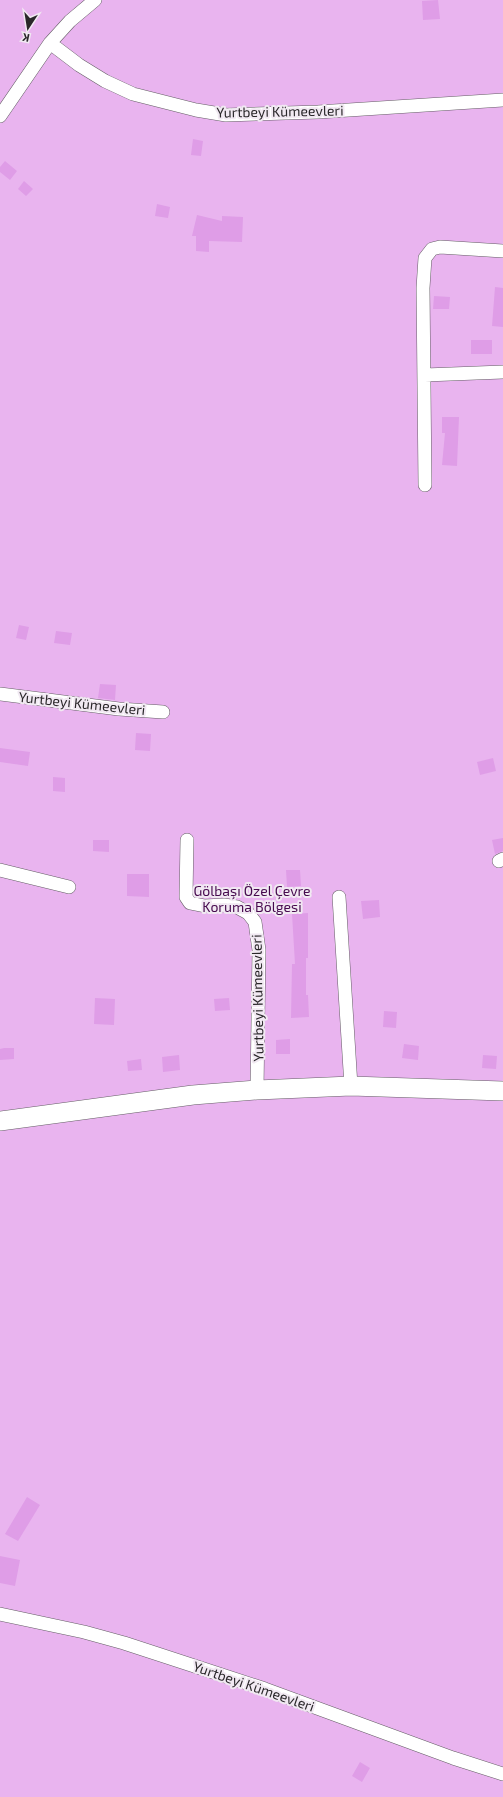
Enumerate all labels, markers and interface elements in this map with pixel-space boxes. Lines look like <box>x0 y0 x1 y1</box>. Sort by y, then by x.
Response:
north arrow <box>8 8 48 48</box>
text: K <box>21 31 31 45</box>
street label: Yurtbeyi Kümeevleri <box>216 101 344 121</box>
street label: Yurtbeyi Kümeevleri <box>18 688 146 718</box>
park label: Gölbaşı Özel Çevre Koruma Bölgesi <box>193 882 311 915</box>
street label: Yurtbeyi Kümeevleri <box>247 934 267 1062</box>
street label: Yurtbeyi Kümeevleri <box>191 1657 317 1715</box>

